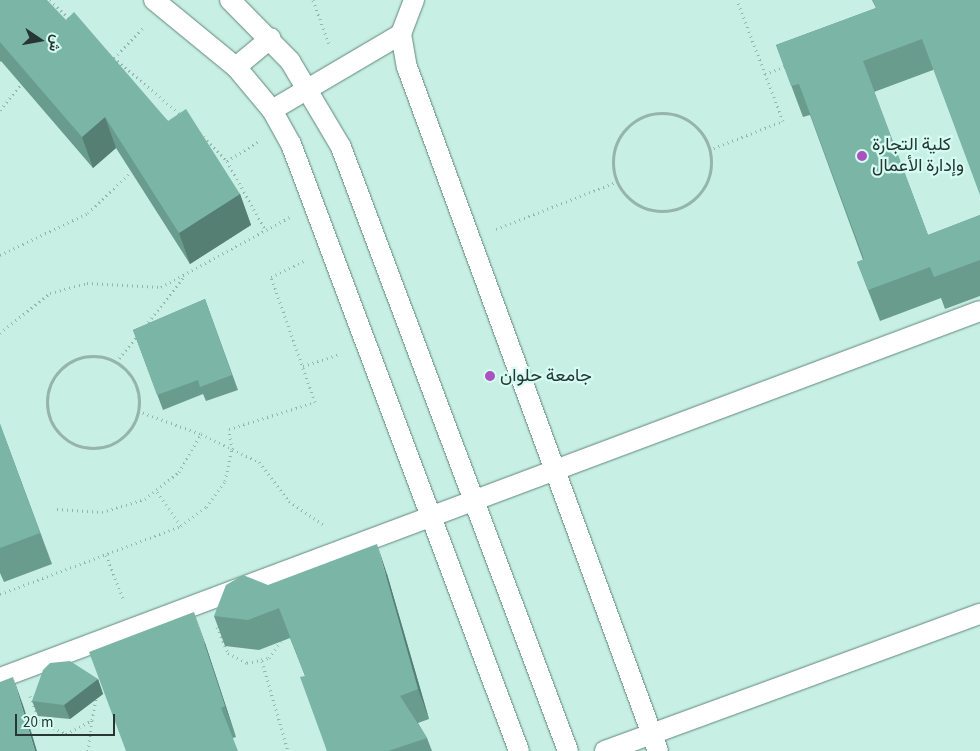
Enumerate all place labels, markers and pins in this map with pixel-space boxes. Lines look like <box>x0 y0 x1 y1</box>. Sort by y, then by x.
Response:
place label: كلية التجارة وإدارة الأعمال <box>872 135 964 178</box>
marker: كلية التجارة وإدارة الأعمال <box>856 150 868 162</box>
place label: جامعة حلوان <box>500 365 592 387</box>
marker: جامعة حلوان <box>484 370 496 382</box>

